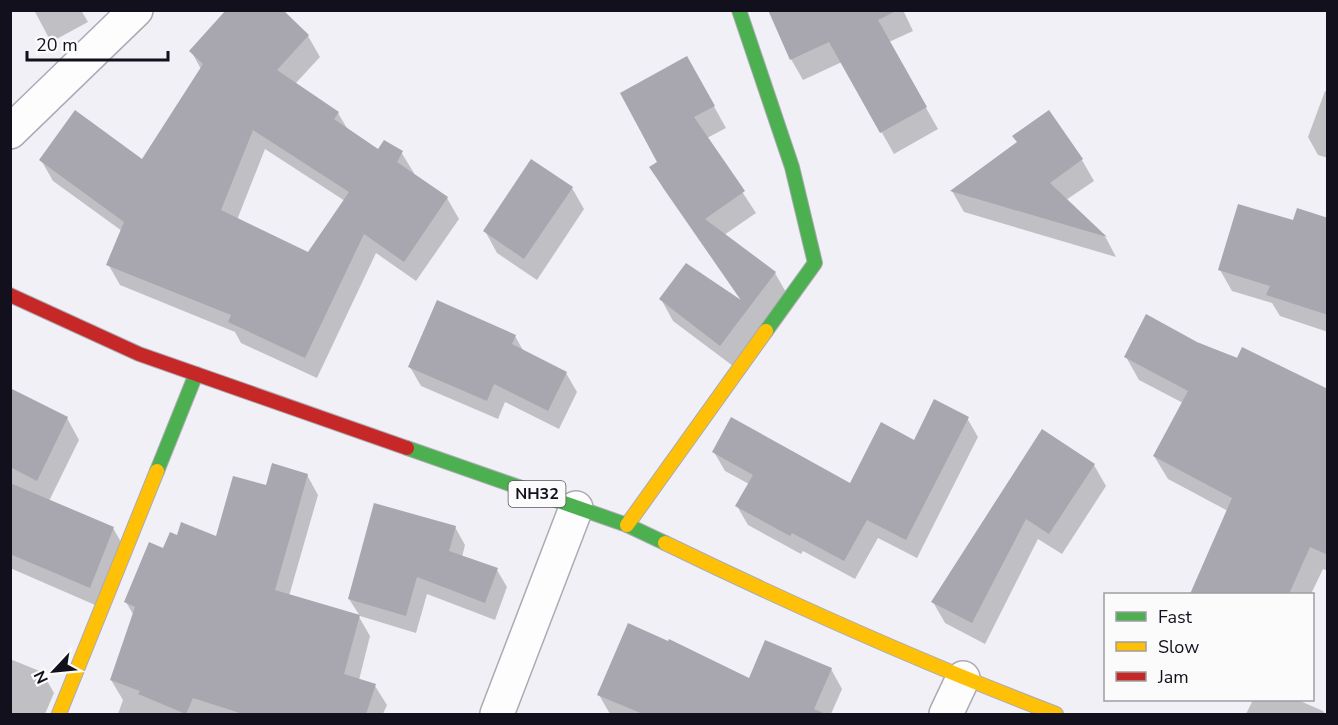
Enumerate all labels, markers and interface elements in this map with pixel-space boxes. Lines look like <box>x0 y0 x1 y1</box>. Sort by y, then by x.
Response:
scale bar <box>27 24 168 62</box>
text: 20 m <box>36 33 78 57</box>
road number: NH32 <box>508 481 566 507</box>
legend <box>1104 593 1314 701</box>
text: Fast <box>1158 605 1193 629</box>
text: Slow <box>1158 635 1199 659</box>
north arrow <box>24 641 84 701</box>
text: Jam <box>1157 665 1189 689</box>
text: N <box>29 667 54 687</box>

